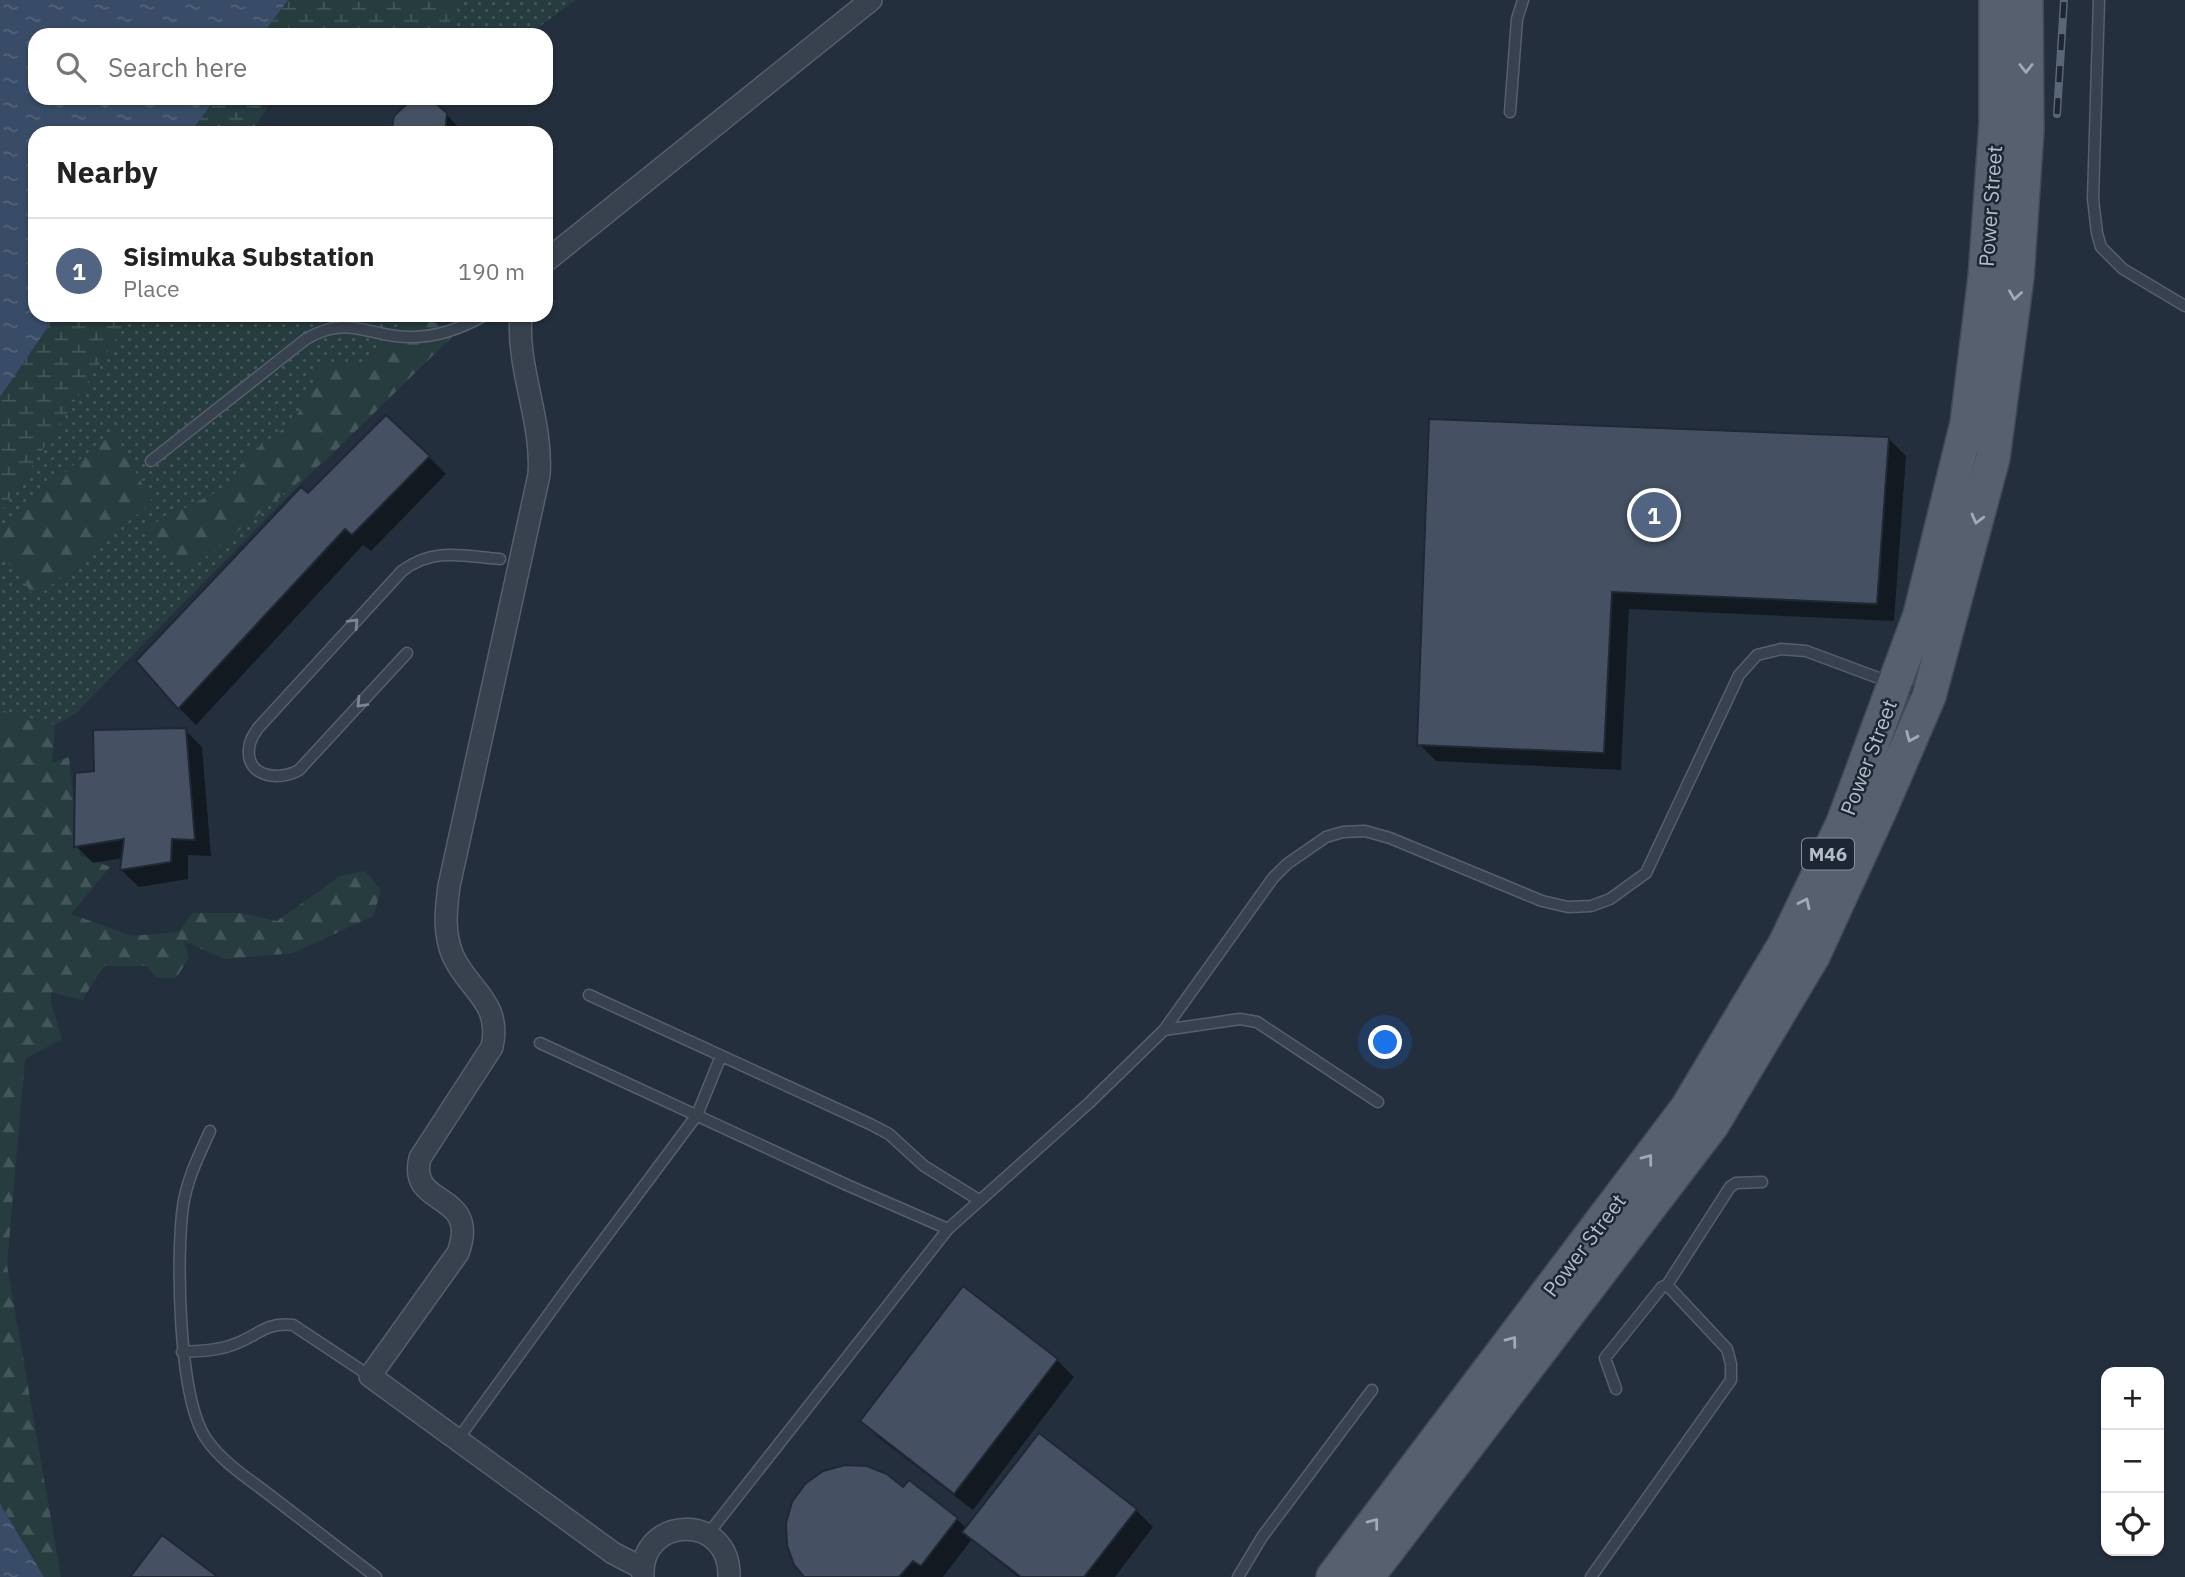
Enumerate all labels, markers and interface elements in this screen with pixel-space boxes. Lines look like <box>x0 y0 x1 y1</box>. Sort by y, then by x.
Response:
search box <box>28 28 553 105</box>
icon: search <box>52 48 90 86</box>
text: Search here <box>108 50 247 84</box>
one-way arrow <box>2019 63 2034 74</box>
street label: Power Street <box>1972 144 2008 268</box>
text: Nearby <box>56 152 158 191</box>
text: Sisimuka Substation <box>123 239 374 273</box>
text: 1 <box>72 256 86 286</box>
text: 190 m <box>458 256 525 286</box>
text: Place <box>123 273 180 303</box>
one-way arrow <box>2008 289 2023 301</box>
pin: 1 <box>1631 489 1677 541</box>
one-way arrow <box>1971 513 1985 525</box>
one-way arrow <box>345 618 358 631</box>
one-way arrow <box>357 694 369 707</box>
street label: Power Street <box>1833 695 1903 819</box>
one-way arrow <box>1906 730 1920 742</box>
road number: M46 <box>1802 838 1854 870</box>
one-way arrow <box>1796 898 1810 910</box>
your location <box>1368 1025 1402 1059</box>
one-way arrow <box>1640 1155 1653 1167</box>
street label: Power Street <box>1536 1188 1632 1302</box>
one-way arrow <box>1503 1336 1516 1349</box>
map controls <box>2101 1367 2164 1556</box>
button: + <box>2101 1367 2164 1430</box>
button: − <box>2101 1430 2164 1493</box>
button: locate <box>2101 1493 2164 1556</box>
one-way arrow <box>1366 1518 1379 1530</box>

